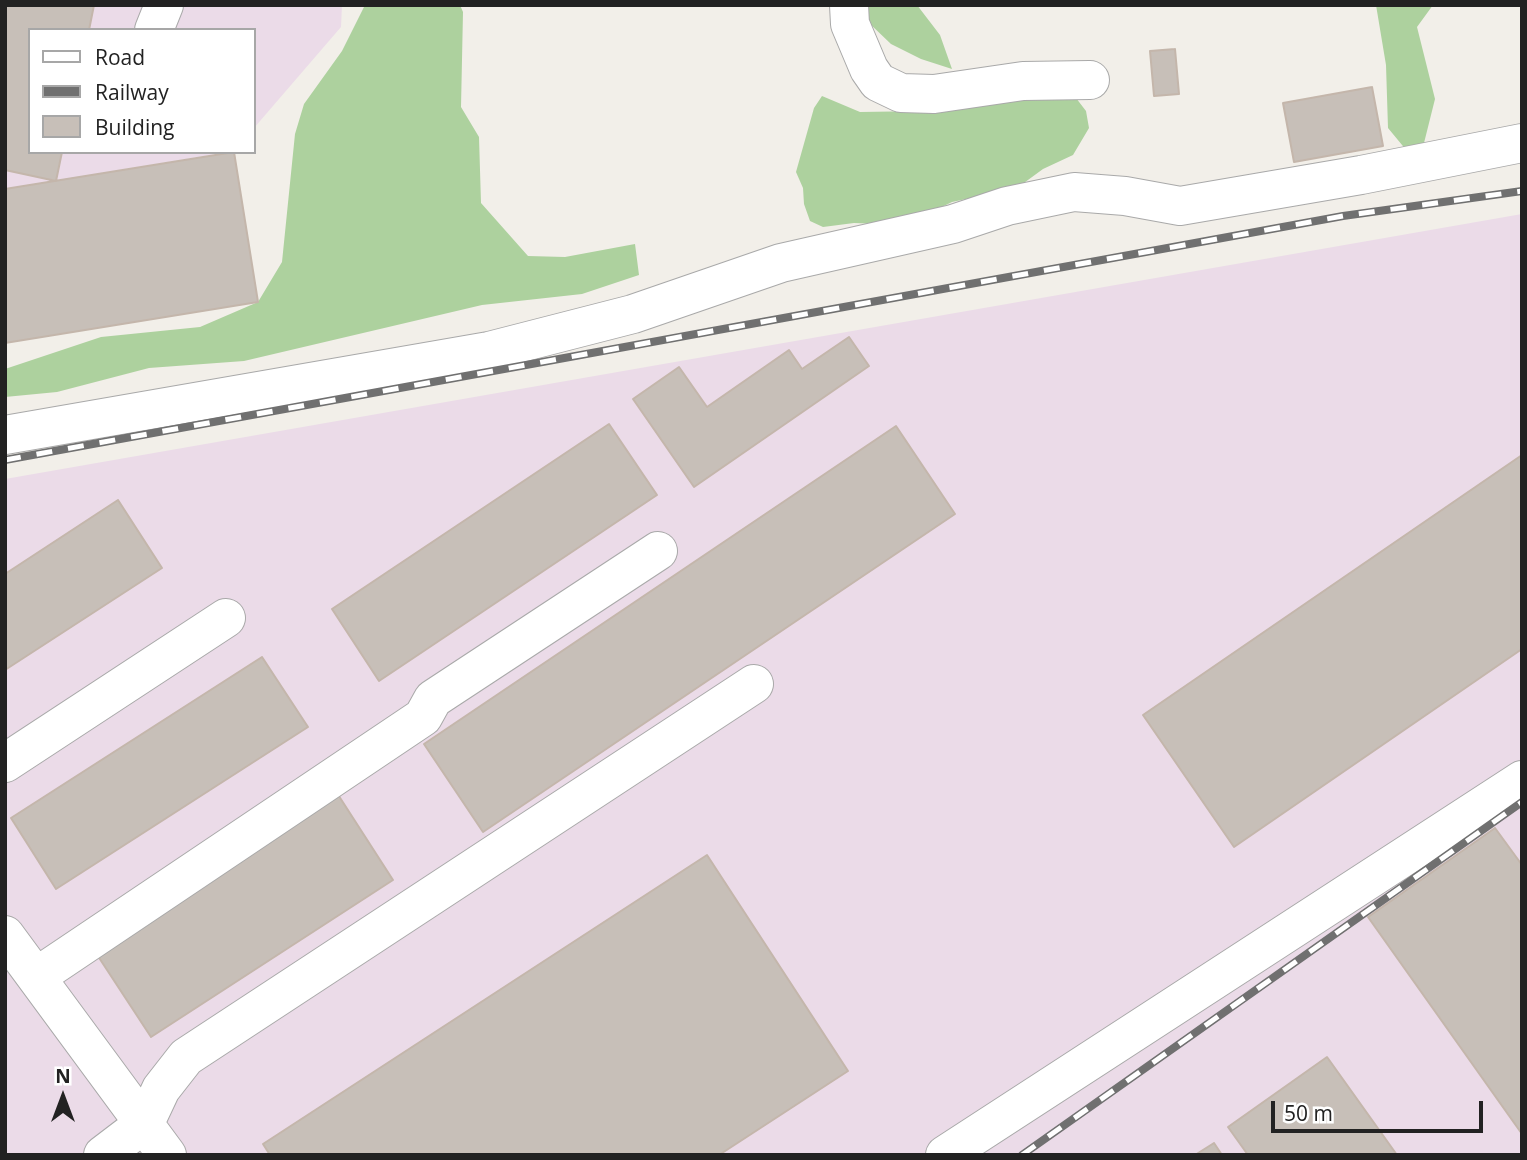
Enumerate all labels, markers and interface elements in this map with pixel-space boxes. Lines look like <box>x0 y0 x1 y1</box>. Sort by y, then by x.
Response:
legend <box>28 28 256 154</box>
text: Road <box>95 43 145 71</box>
text: Railway <box>95 78 169 106</box>
text: Building <box>95 113 174 141</box>
north arrow <box>28 1062 98 1132</box>
text: N <box>55 1063 71 1089</box>
scale bar <box>1275 1086 1487 1130</box>
text: 50 m <box>1284 1099 1333 1127</box>

